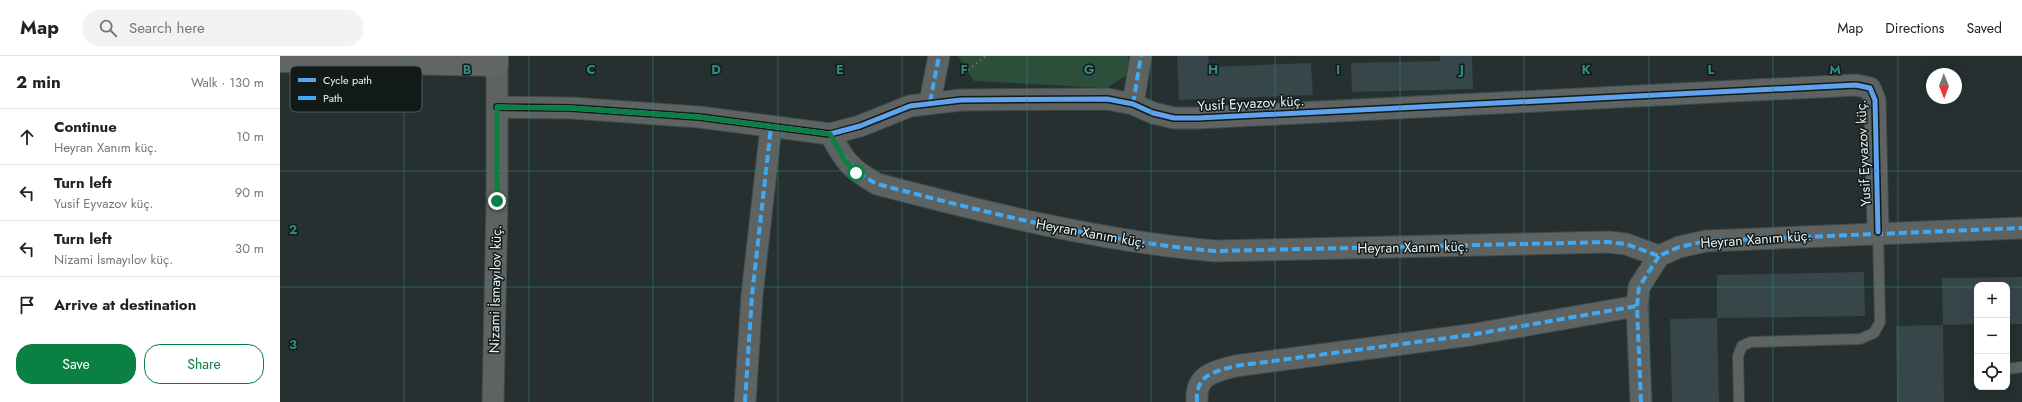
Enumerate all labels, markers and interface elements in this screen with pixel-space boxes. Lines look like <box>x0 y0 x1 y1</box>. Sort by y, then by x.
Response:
search box <box>83 10 363 46</box>
text: Map <box>20 14 59 41</box>
icon: search <box>97 17 119 39</box>
text: Search here <box>129 17 205 39</box>
text: Map <box>1837 18 1863 38</box>
text: Directions <box>1885 18 1945 38</box>
text: Saved <box>1967 18 2002 38</box>
text: B <box>463 60 472 79</box>
text: C <box>586 60 596 79</box>
text: D <box>711 60 721 79</box>
text: E <box>836 60 844 79</box>
text: F <box>960 60 968 79</box>
text: G <box>1084 60 1095 79</box>
text: H <box>1208 60 1218 79</box>
text: I <box>1336 60 1340 79</box>
text: J <box>1457 60 1464 79</box>
text: K <box>1581 60 1591 79</box>
text: L <box>1708 60 1715 79</box>
text: M <box>1829 60 1841 79</box>
legend <box>290 66 422 112</box>
north arrow <box>1926 68 1962 104</box>
text: 2 min <box>16 70 61 94</box>
text: Cycle path <box>323 72 372 88</box>
text: Walk · 130 m <box>191 73 264 92</box>
text: Path <box>323 90 342 106</box>
street label: Yusif Eyvazov küç. <box>1197 90 1305 116</box>
street label: Yusif Eyvazov küç. <box>1850 99 1876 207</box>
text: Continue <box>54 116 117 138</box>
icon: ahead <box>16 126 38 148</box>
text: 10 m <box>236 127 264 146</box>
text: Heyran Xanım küç. <box>54 138 157 157</box>
route start <box>847 164 865 182</box>
text: Turn left <box>54 172 112 194</box>
icon: left <box>16 182 38 204</box>
text: 90 m <box>235 183 264 202</box>
route end <box>488 192 506 210</box>
text: Yusif Eyvazov küç. <box>54 194 154 213</box>
street label: Heyran Xanım küç. <box>1034 213 1148 253</box>
text: 2 <box>289 220 297 239</box>
street label: Nizami İsmayılov küç. <box>484 225 506 353</box>
street label: Heyran Xanım küç. <box>1700 225 1812 253</box>
text: Turn left <box>54 228 112 250</box>
street label: Heyran Xanım küç. <box>1357 236 1469 258</box>
icon: left <box>16 238 38 260</box>
text: 30 m <box>235 239 264 258</box>
text: Nizami İsmayılov küç. <box>54 250 173 269</box>
map controls <box>1974 282 2010 390</box>
button: + <box>1974 282 2010 318</box>
icon: arrive <box>16 294 38 316</box>
text: Arrive at destination <box>54 294 196 316</box>
button: − <box>1974 318 2010 354</box>
text: 3 <box>289 335 297 354</box>
button: Save <box>16 344 136 384</box>
button: Share <box>144 344 264 384</box>
button: locate <box>1974 354 2010 390</box>

